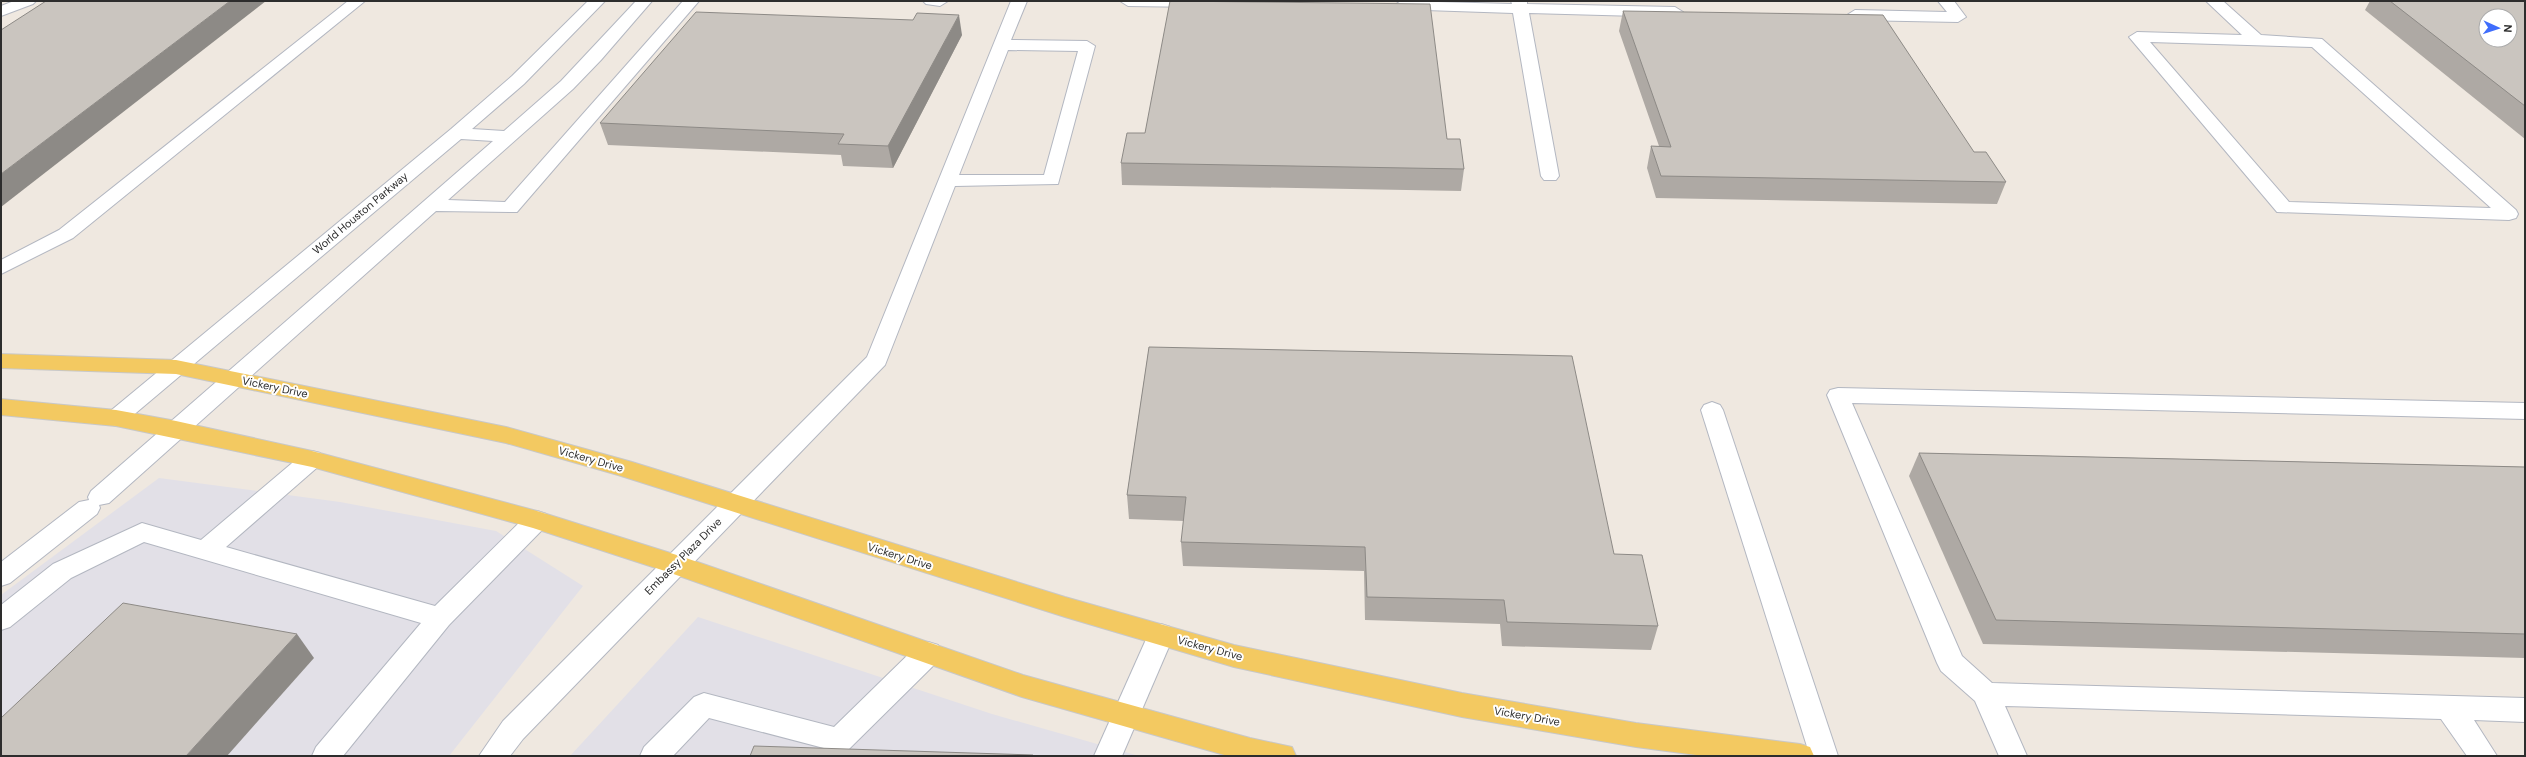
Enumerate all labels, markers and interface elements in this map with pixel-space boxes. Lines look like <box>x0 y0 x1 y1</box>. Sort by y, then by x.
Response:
north arrow <box>2478 8 2518 48</box>
text: N <box>2501 24 2515 33</box>
street label: World Houston Parkway <box>309 169 411 257</box>
street label: Vickery Drive <box>241 373 309 401</box>
street label: Vickery Drive <box>557 443 625 475</box>
street label: Embassy Plaza Drive <box>641 514 725 598</box>
street label: Vickery Drive <box>866 540 934 572</box>
street label: Vickery Drive <box>1176 633 1244 663</box>
street label: Vickery Drive <box>1493 703 1561 729</box>

